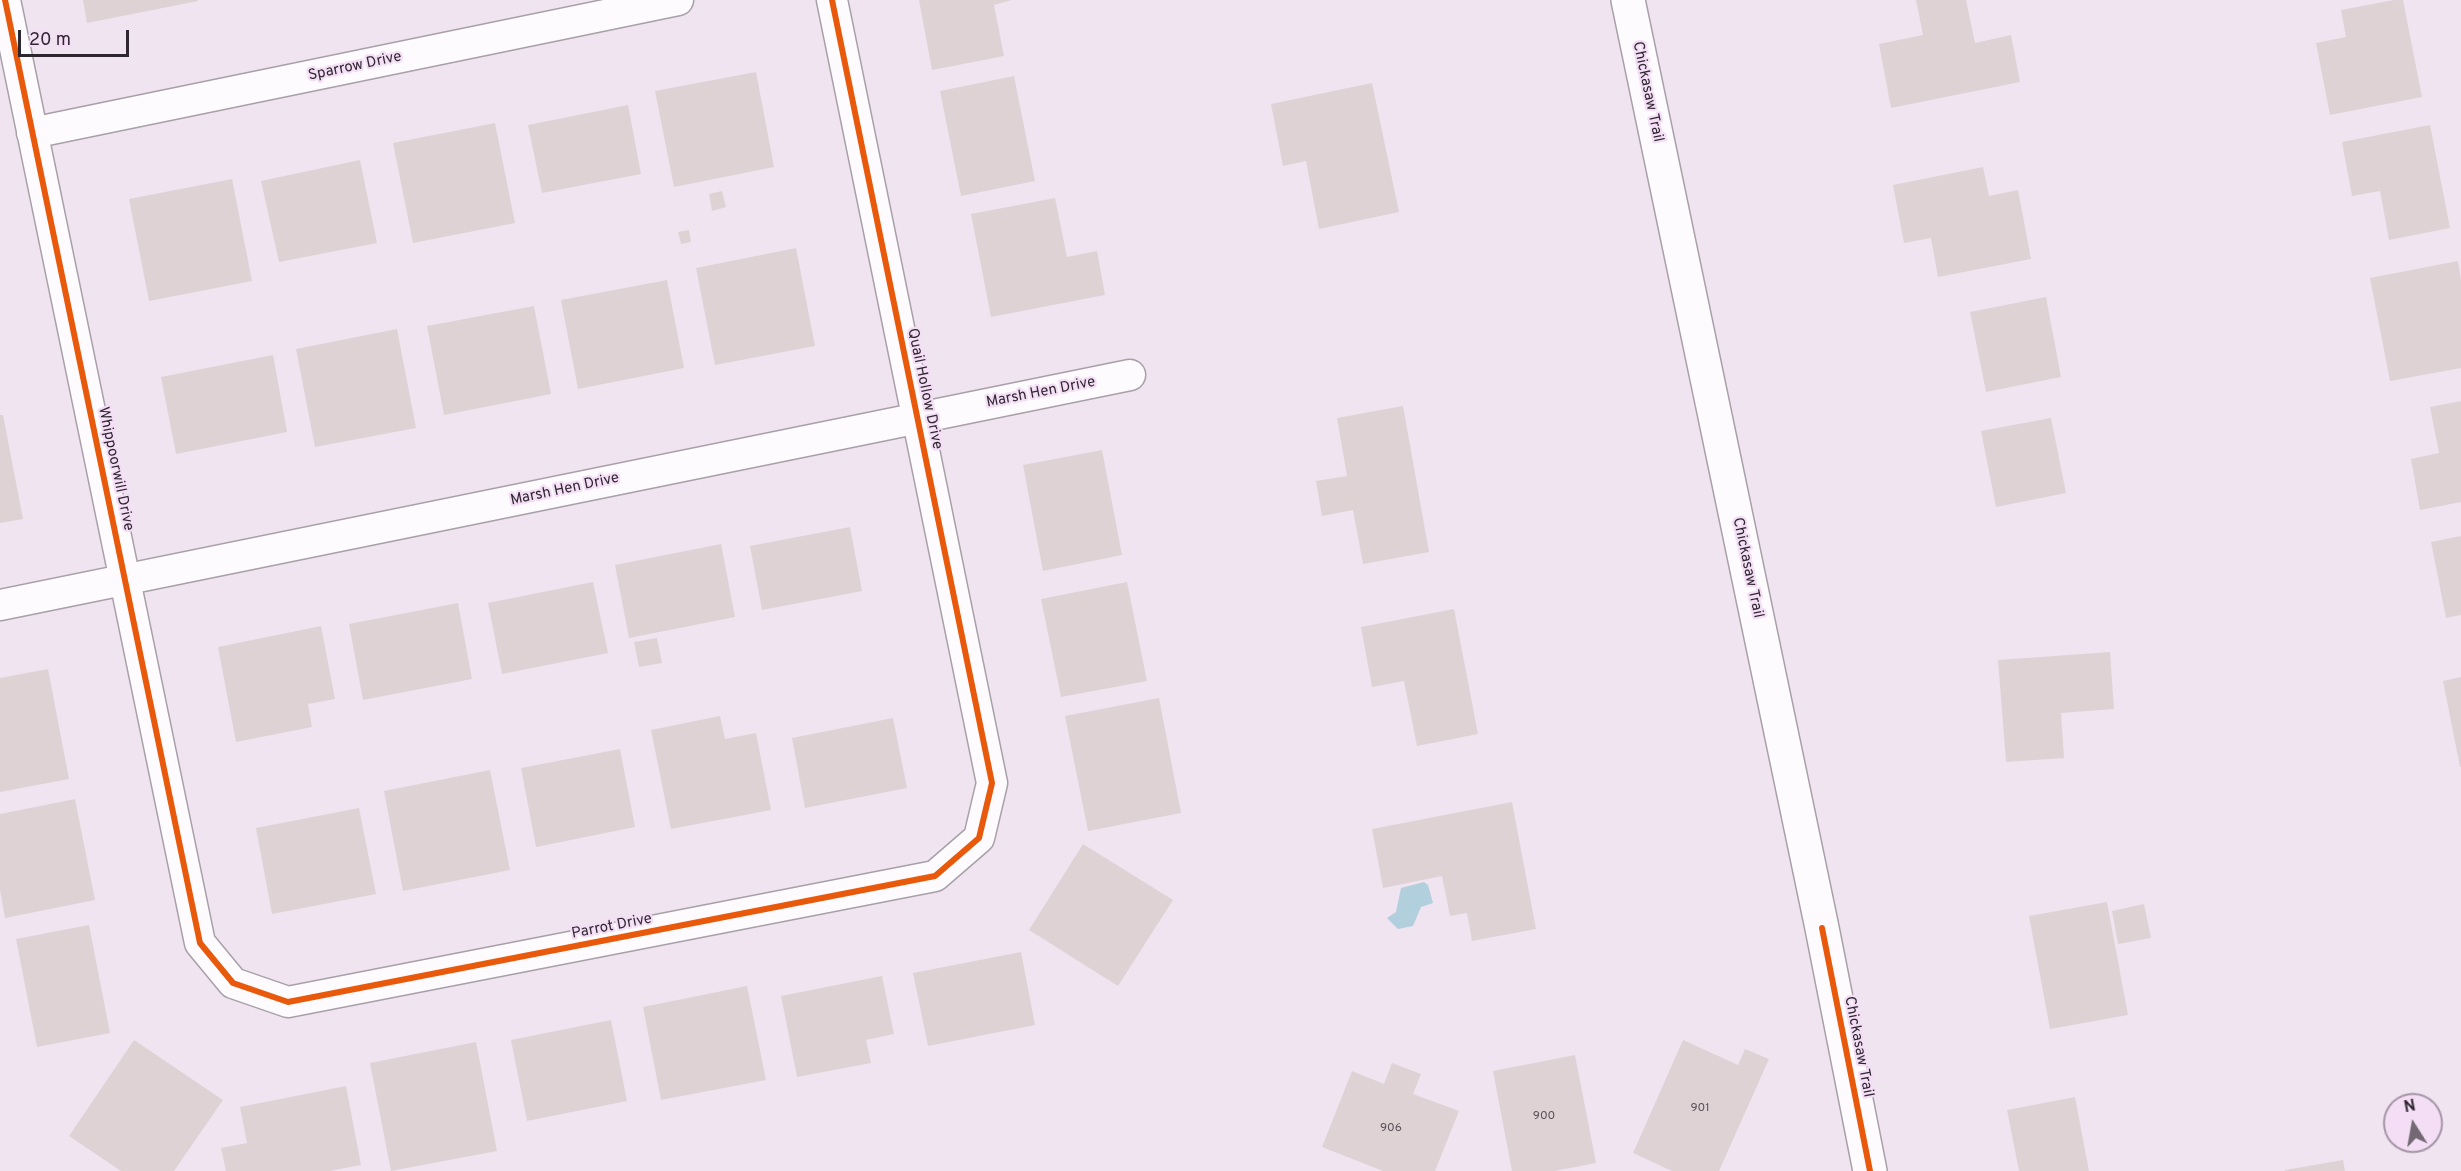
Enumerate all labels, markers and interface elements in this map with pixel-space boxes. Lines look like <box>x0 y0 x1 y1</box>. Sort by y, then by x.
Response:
scale bar <box>21 18 132 56</box>
text: 20 m <box>29 29 71 52</box>
street label: Chickasaw Trail <box>1628 40 1666 144</box>
street label: Sparrow Drive <box>307 48 403 86</box>
street label: Quail Hollow Drive <box>902 327 946 451</box>
street label: Marsh Hen Drive <box>985 374 1097 412</box>
street label: Whippoorwill Drive <box>93 405 137 533</box>
street label: Marsh Hen Drive <box>509 470 621 510</box>
street label: Chickasaw Trail <box>1728 516 1766 620</box>
street label: Parrot Drive <box>570 910 654 944</box>
street label: Chickasaw Trail <box>1839 995 1877 1099</box>
north arrow <box>2383 1093 2443 1153</box>
text: N <box>2402 1096 2417 1118</box>
house number: 901 <box>1690 1102 1710 1116</box>
house number: 900 <box>1533 1110 1555 1124</box>
house number: 906 <box>1380 1122 1402 1136</box>

